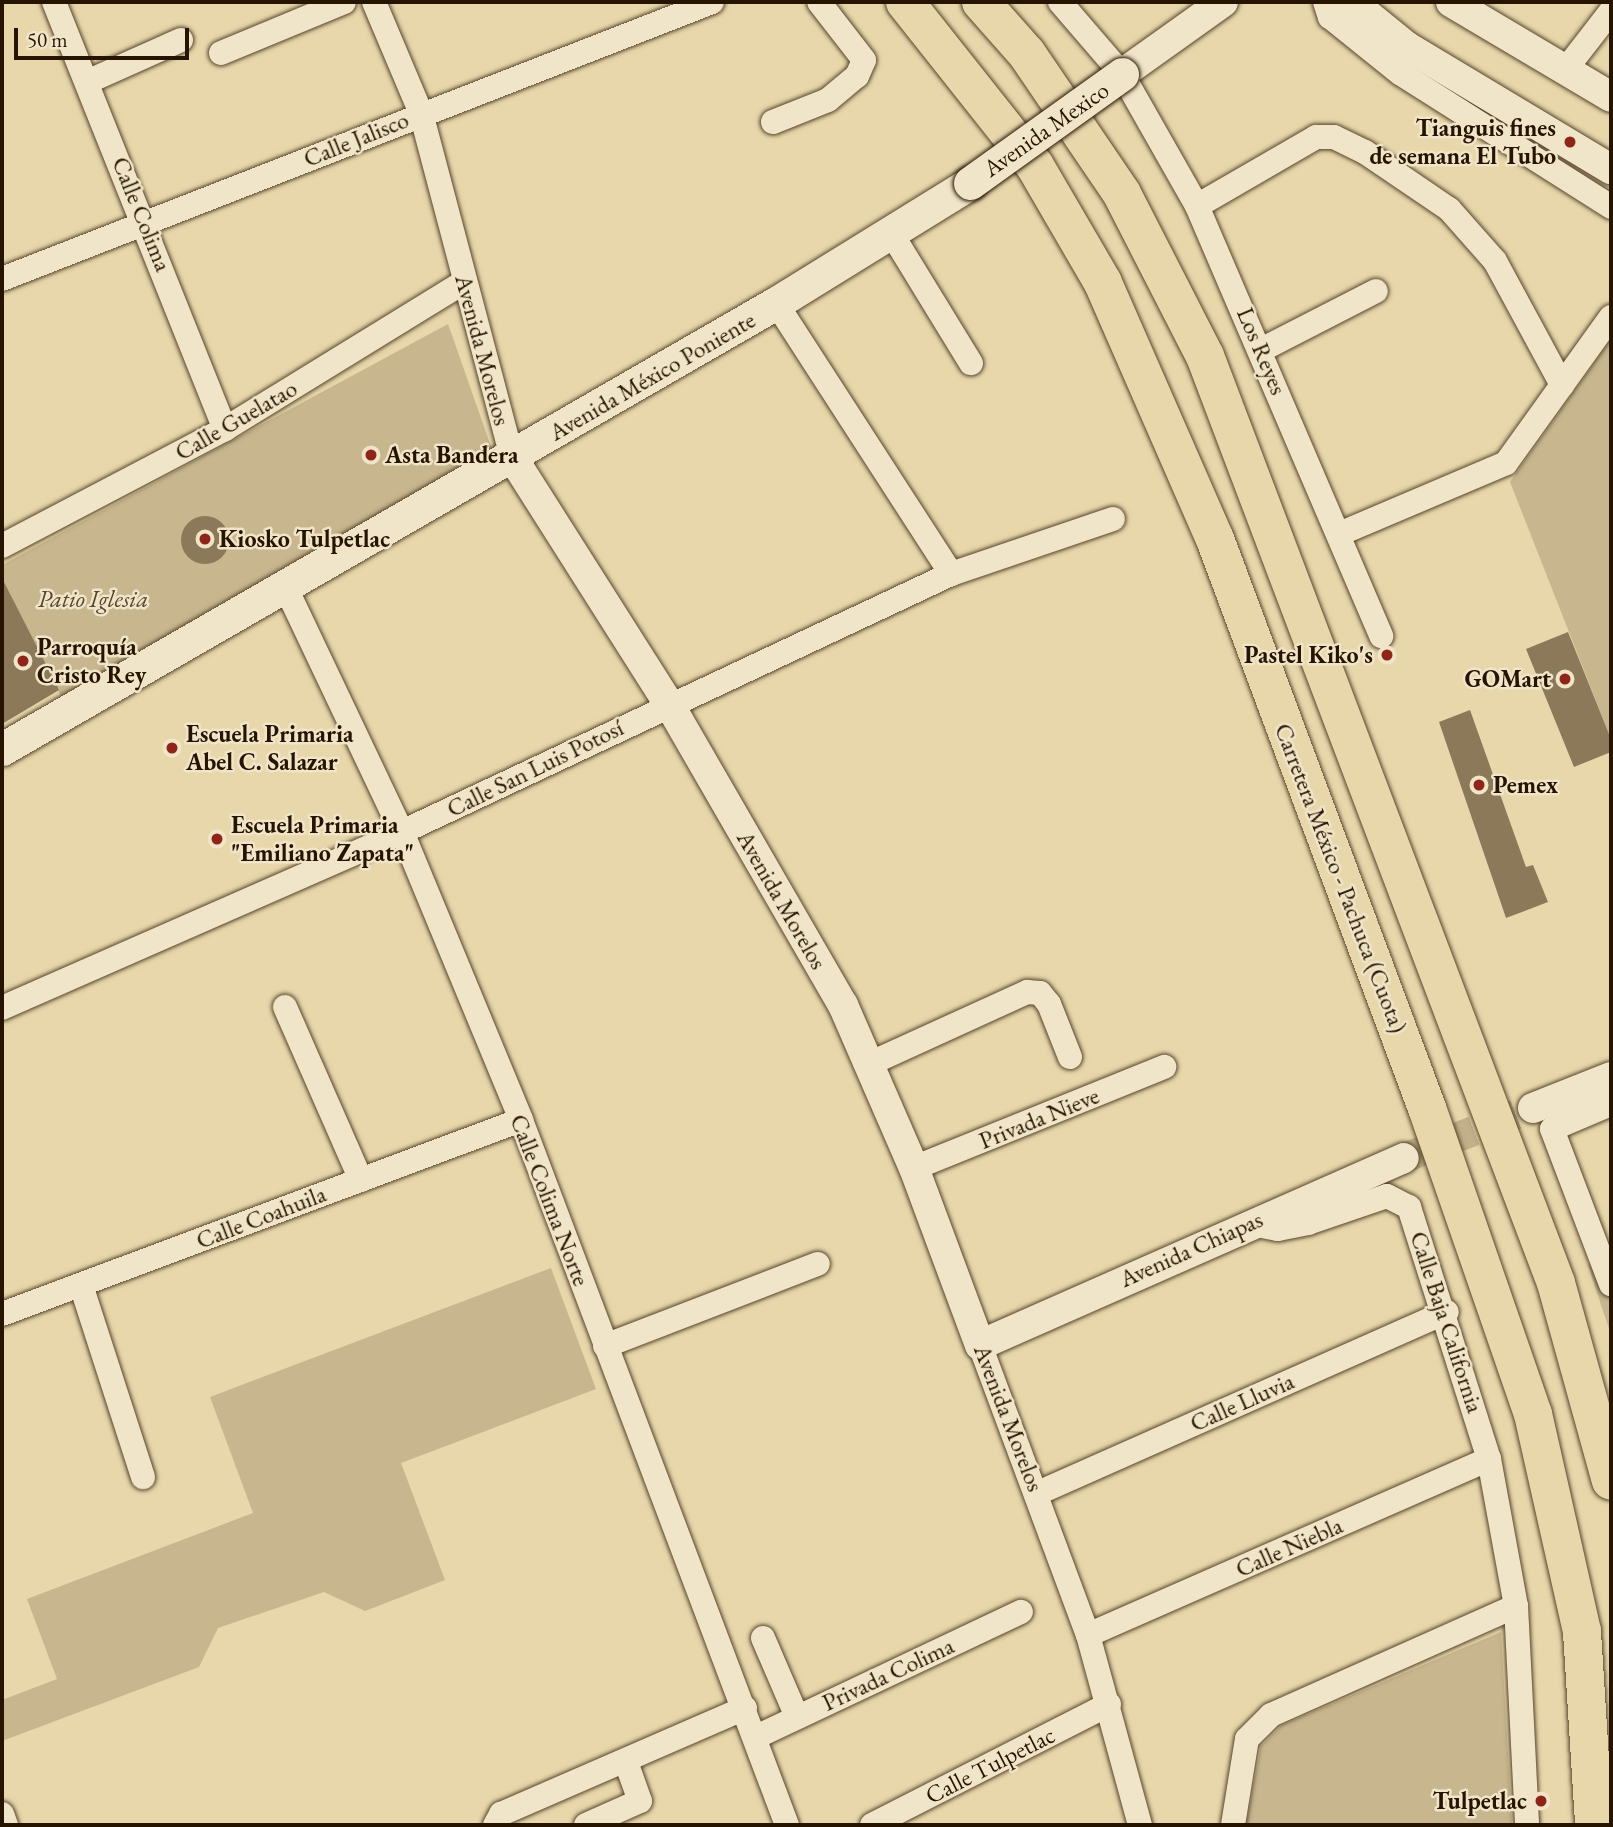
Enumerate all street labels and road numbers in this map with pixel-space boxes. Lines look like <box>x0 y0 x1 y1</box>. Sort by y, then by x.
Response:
street label: Avenida Mexico <box>978 75 1114 183</box>
street label: Calle Jalisco <box>299 105 413 173</box>
street label: Calle Colima <box>106 153 178 275</box>
street label: Avenida Morelos <box>449 271 517 429</box>
street label: Los Reyes <box>1231 303 1293 399</box>
street label: Avenida México Poniente <box>544 305 760 447</box>
street label: Calle Guelatao <box>170 373 302 467</box>
street label: Calle San Luis Potosí <box>442 713 628 823</box>
street label: Carretera México - Pachuca (Cuota) <box>1269 719 1413 1037</box>
street label: Avenida Morelos <box>731 826 833 974</box>
street label: Privada Nieve <box>975 1081 1103 1155</box>
street label: Calle Colima Norte <box>504 1110 596 1290</box>
street label: Calle Coahuila <box>192 1179 330 1255</box>
street label: Avenida Chiapas <box>1115 1205 1267 1293</box>
street label: Calle Baja California <box>1404 1228 1490 1416</box>
street label: Avenida Morelos <box>968 1340 1050 1496</box>
street label: Calle Lluvia <box>1186 1366 1298 1438</box>
street label: Calle Niebla <box>1231 1511 1347 1583</box>
street label: Privada Colima <box>818 1631 958 1717</box>
street label: Calle Tulpetlac <box>921 1720 1059 1810</box>

